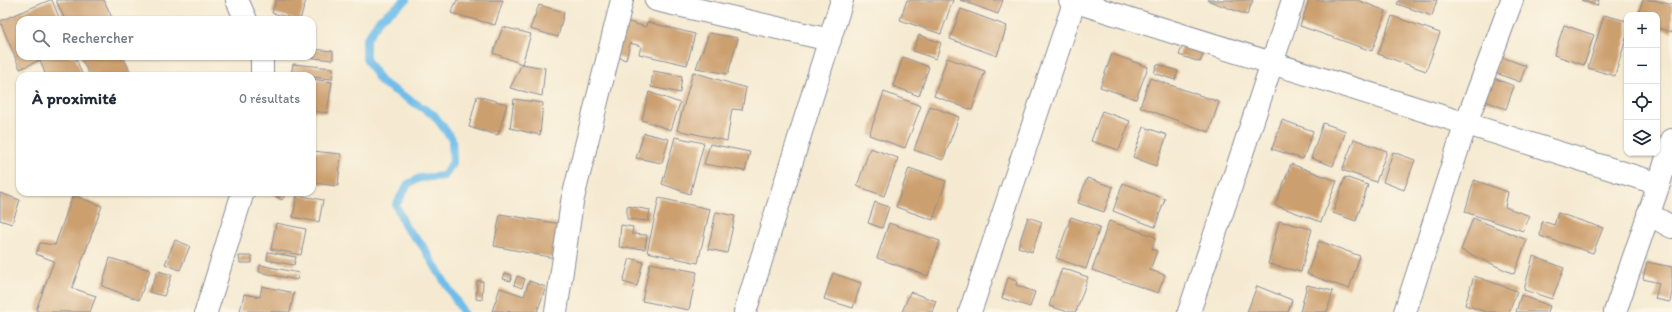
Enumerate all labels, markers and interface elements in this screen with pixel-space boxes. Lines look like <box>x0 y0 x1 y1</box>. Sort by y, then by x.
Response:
map controls <box>1624 12 1660 156</box>
button: + <box>1624 12 1660 48</box>
search box <box>16 16 316 60</box>
icon: search <box>30 27 52 49</box>
text: Rechercher <box>62 29 134 47</box>
button: − <box>1624 48 1660 84</box>
button: locate <box>1624 84 1660 120</box>
text: À proximité <box>32 88 117 108</box>
text: 0 résultats <box>239 91 300 106</box>
button: layers <box>1624 120 1660 156</box>

